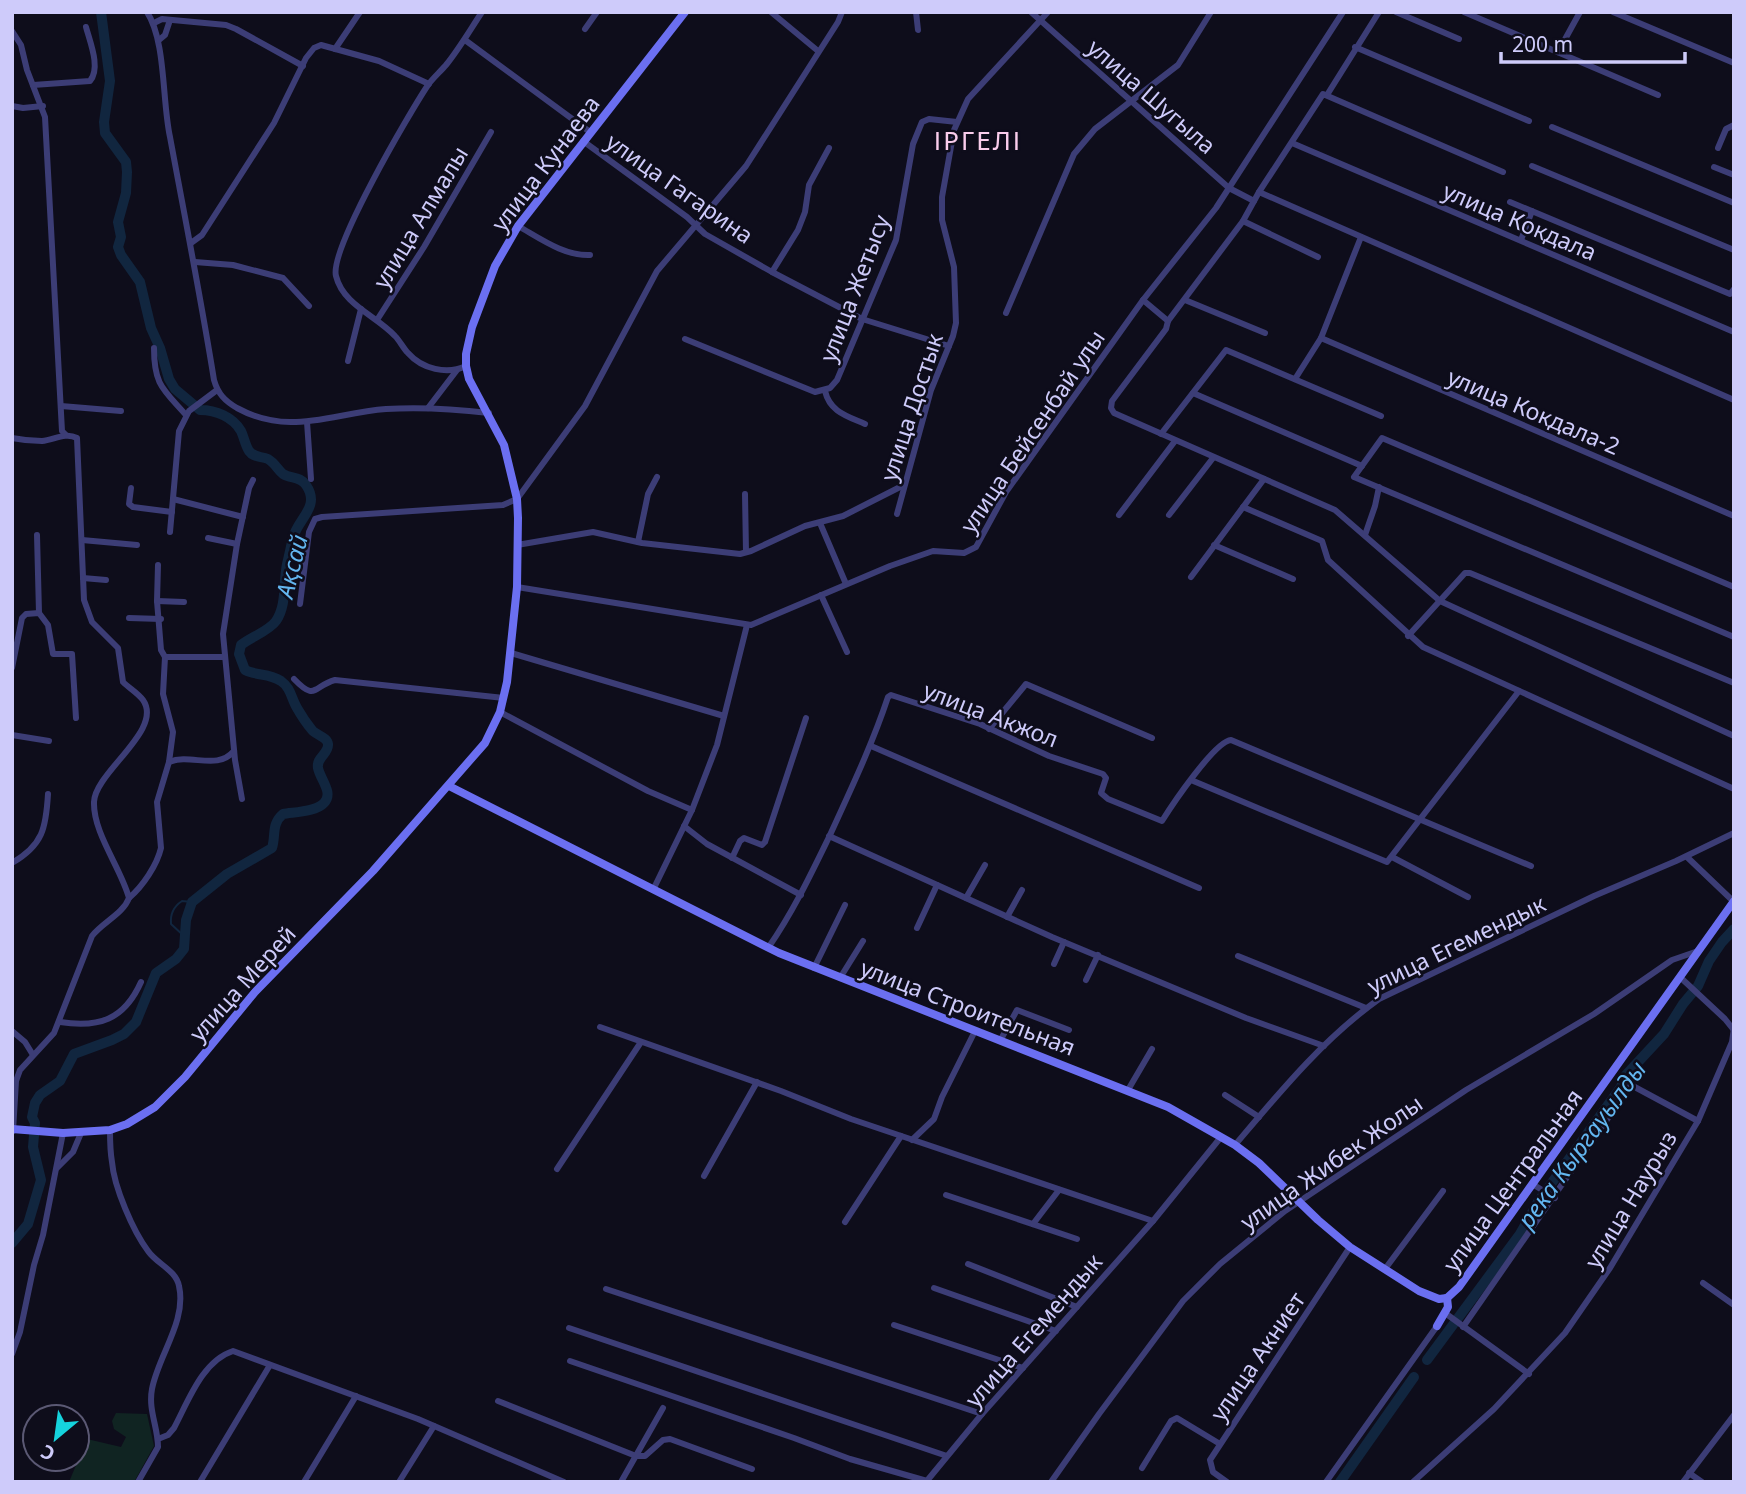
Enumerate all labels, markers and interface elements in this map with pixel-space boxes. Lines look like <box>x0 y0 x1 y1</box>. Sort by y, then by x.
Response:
scale bar <box>1501 21 1685 65</box>
text: 200 m <box>1512 30 1573 58</box>
street label: улица Шугыла <box>1081 31 1223 161</box>
street label: улица Кунаева <box>483 89 607 237</box>
district label: ІРГЕЛІ <box>934 122 1022 158</box>
street label: улица Гагарина <box>600 125 760 251</box>
street label: улица Алмалы <box>365 140 475 294</box>
street label: улица Кокдала <box>1438 174 1602 268</box>
street label: улица Жетысу <box>811 210 897 366</box>
street label: улица Бейсенбай улы <box>952 323 1112 539</box>
street label: улица Достык <box>872 328 950 485</box>
street label: улица Кокдала-2 <box>1443 360 1625 462</box>
water label: Ақсай <box>267 531 315 603</box>
street label: улица Акжол <box>919 674 1063 754</box>
street label: улица Егемендык <box>1362 887 1551 1001</box>
street label: улица Мерей <box>181 918 303 1048</box>
street label: улица Строительная <box>856 951 1080 1063</box>
water label: река Кыргауылды <box>1508 1053 1653 1235</box>
street label: улица Центральная <box>1435 1082 1589 1278</box>
street label: улица Жибек Жолы <box>1233 1087 1429 1237</box>
street label: улица Наурыз <box>1576 1124 1684 1274</box>
street label: улица Егемендык <box>957 1245 1109 1414</box>
street label: улица Акниет <box>1202 1285 1312 1427</box>
north arrow <box>21 1403 91 1473</box>
text: С <box>36 1439 59 1467</box>

